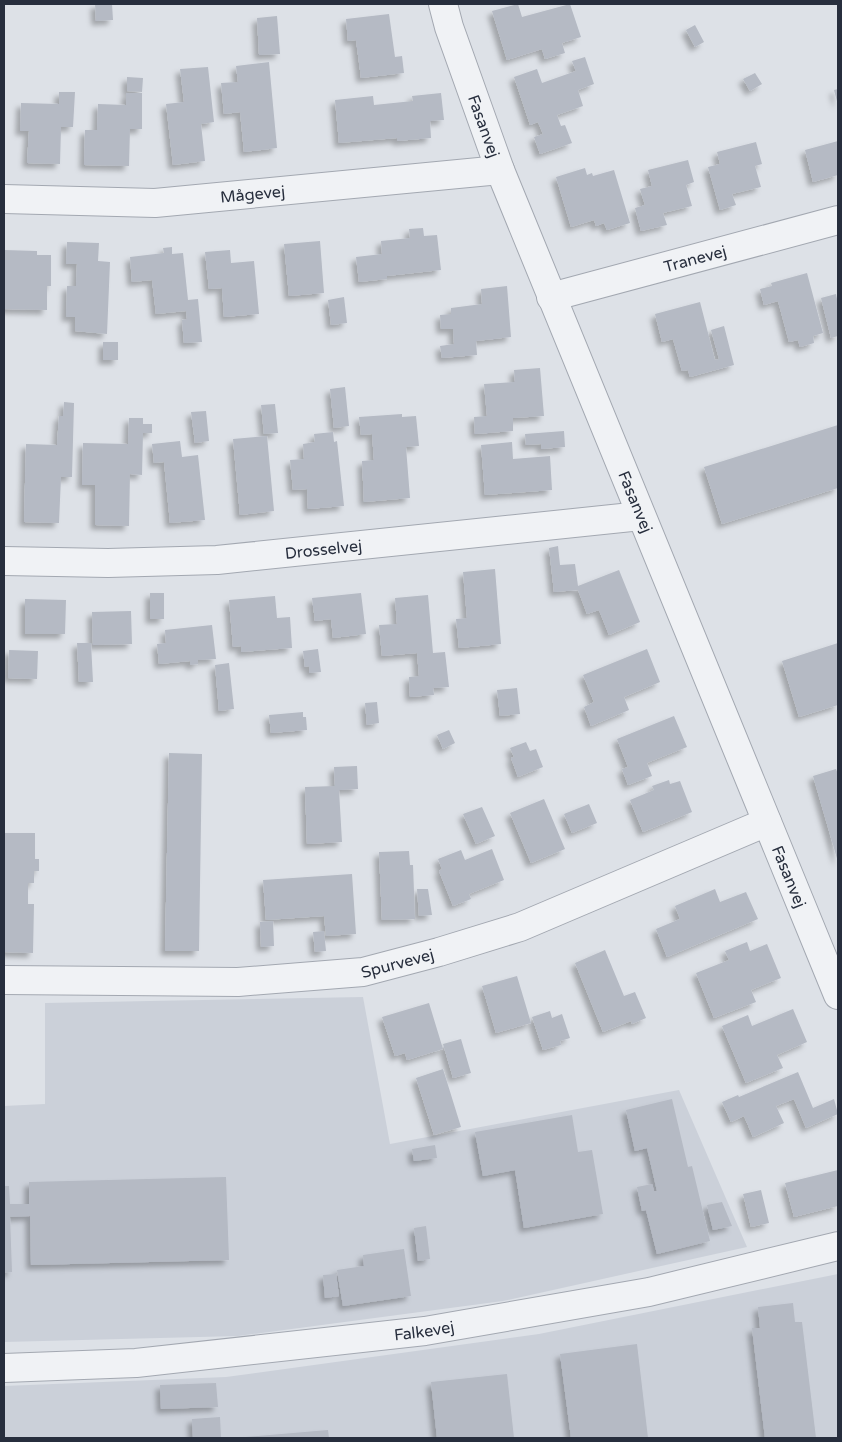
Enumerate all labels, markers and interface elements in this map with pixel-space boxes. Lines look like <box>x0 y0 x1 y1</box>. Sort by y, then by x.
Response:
street label: Fasanvej <box>463 92 504 161</box>
street label: Mågevej <box>219 182 286 208</box>
street label: Tranevej <box>662 241 729 277</box>
street label: Fasanvej <box>613 468 657 536</box>
street label: Drosselvej <box>284 536 363 564</box>
street label: Fasanvej <box>767 843 810 911</box>
street label: Spurvevej <box>359 945 436 983</box>
street label: Falkevej <box>393 1317 456 1345</box>

